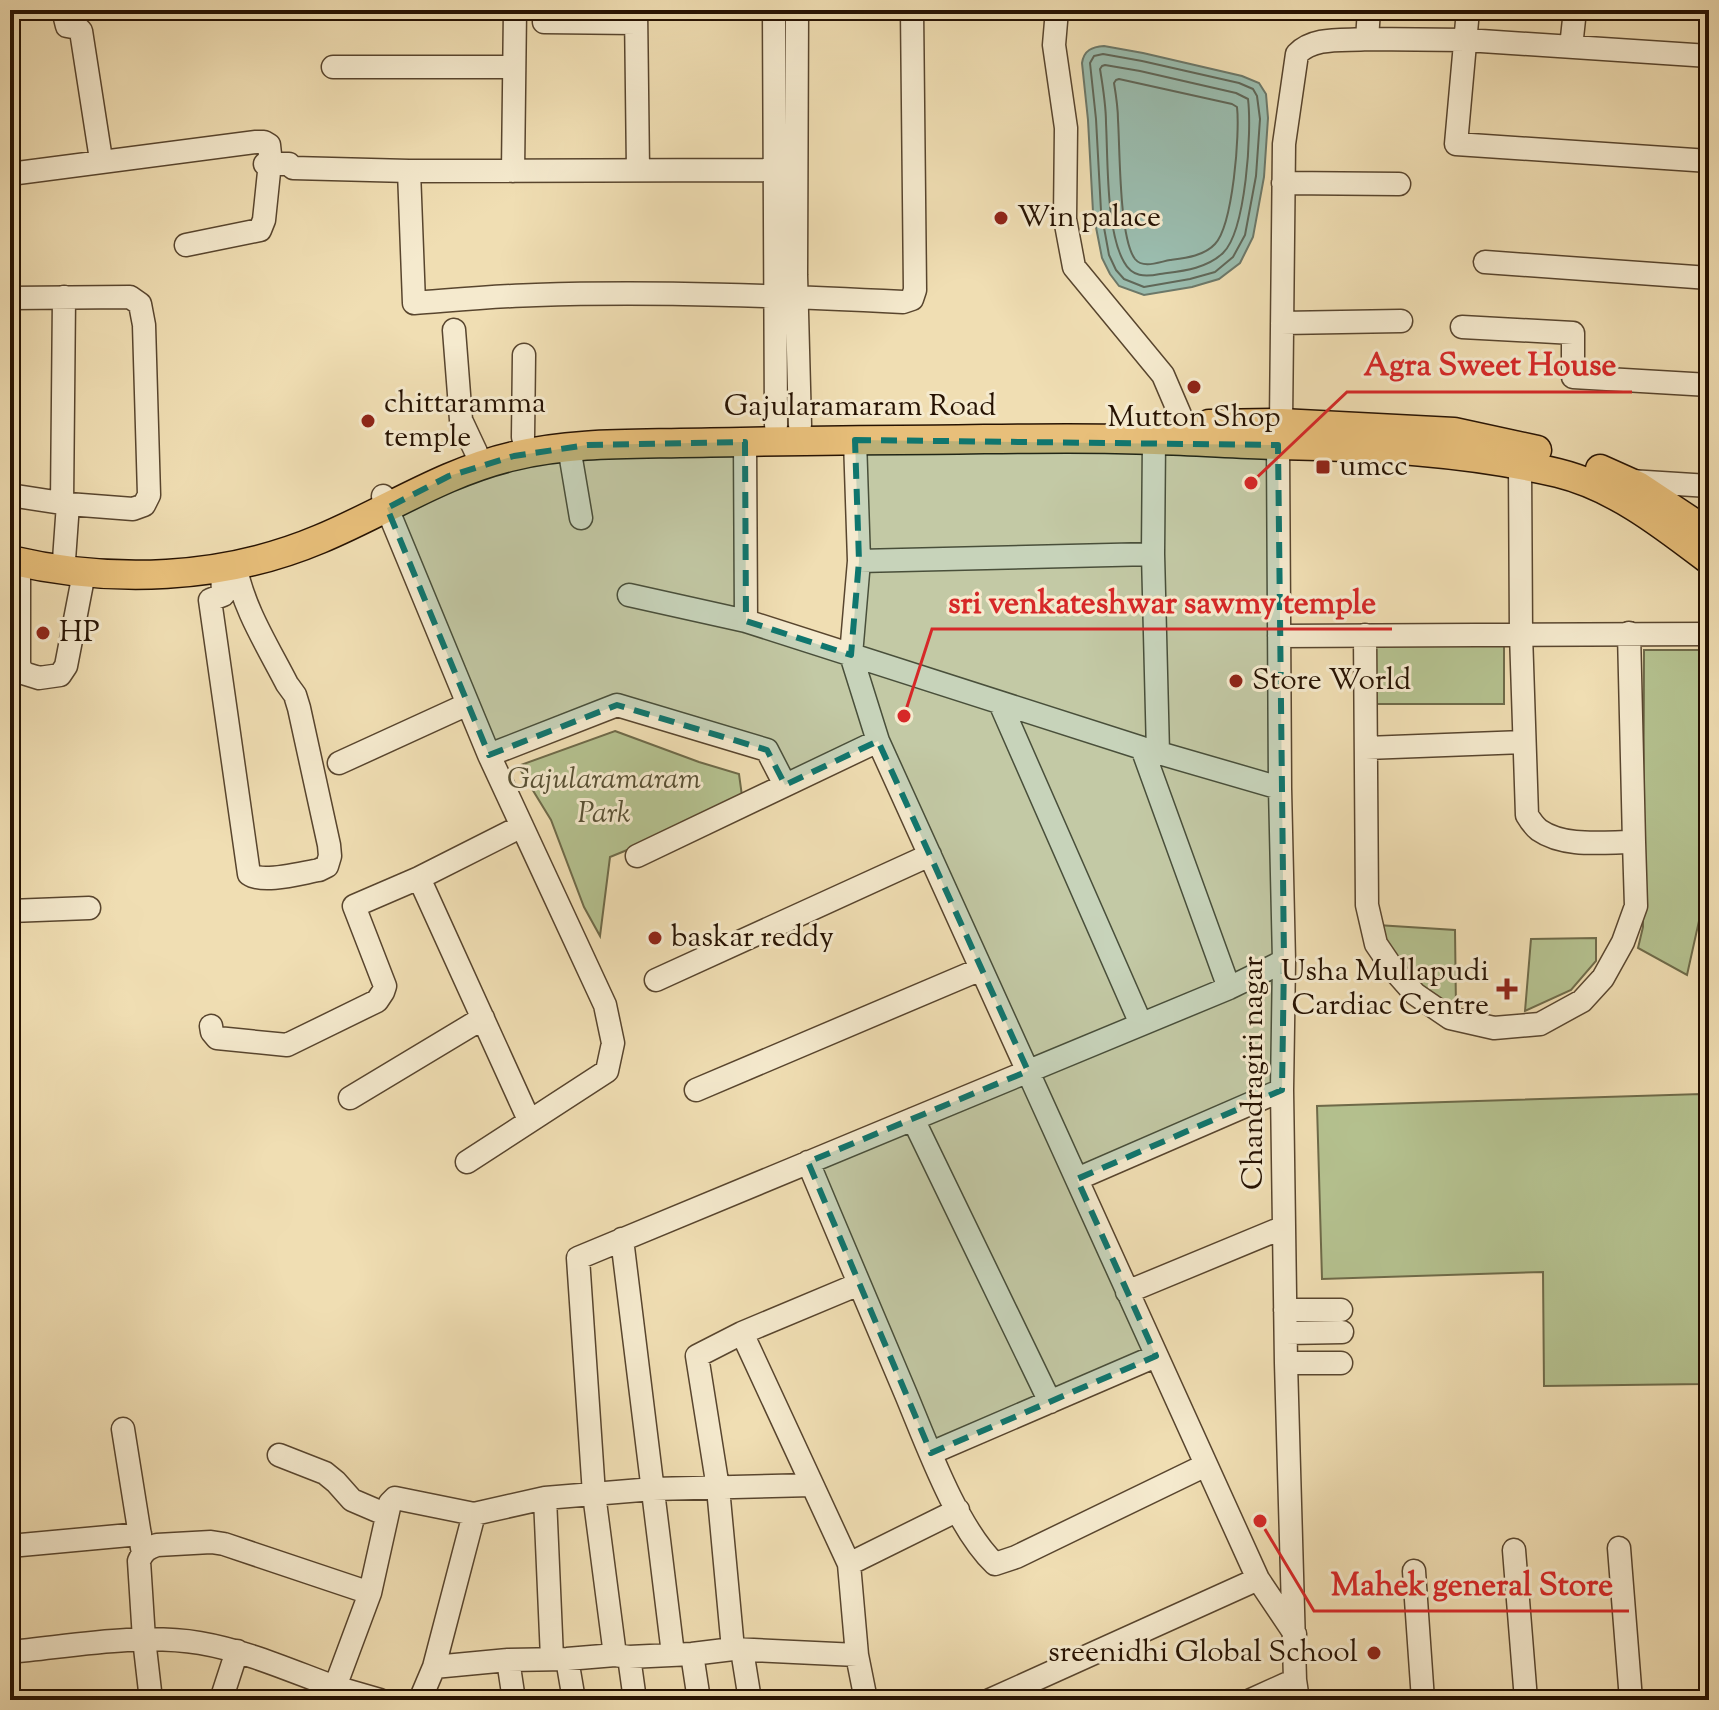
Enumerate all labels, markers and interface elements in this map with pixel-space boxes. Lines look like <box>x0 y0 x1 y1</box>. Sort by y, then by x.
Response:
place label: Win palace <box>1017 197 1161 240</box>
marker: Win palace <box>992 209 1010 227</box>
callout: Agra Sweet House <box>1347 336 1632 392</box>
text: Agra Sweet House <box>1364 344 1616 390</box>
marker: Mutton Shop <box>1185 378 1203 396</box>
place label: chittaramma temple <box>384 383 546 460</box>
street label: Gajularamaram Road <box>724 386 996 429</box>
place label: Mutton Shop <box>1107 397 1281 440</box>
marker: chittaramma temple <box>359 412 377 430</box>
place label: umcc <box>1339 446 1408 489</box>
marker: umcc <box>1314 458 1332 476</box>
callout: sri venkateshwar sawmy temple <box>932 573 1392 629</box>
text: sri venkateshwar sawmy temple <box>948 582 1376 628</box>
place label: HP <box>59 612 100 655</box>
marker: HP <box>34 624 52 642</box>
place label: Store World <box>1252 660 1411 703</box>
marker: Store World <box>1227 672 1245 690</box>
park label: Gajularamaram Park <box>507 759 701 836</box>
place label: baskar reddy <box>671 917 834 960</box>
marker: baskar reddy <box>646 929 664 947</box>
place label: Usha Mullapudi Cardiac Centre <box>1281 951 1489 1028</box>
street label: Chandragiri nagar <box>1233 956 1276 1190</box>
marker: Usha Mullapudi Cardiac Centre <box>1496 978 1518 1000</box>
callout: Mahek general Store <box>1314 1555 1629 1611</box>
text: Mahek general Store <box>1331 1564 1613 1610</box>
place label: sreenidhi Global School <box>1048 1632 1358 1675</box>
marker: sreenidhi Global School <box>1365 1644 1383 1662</box>

